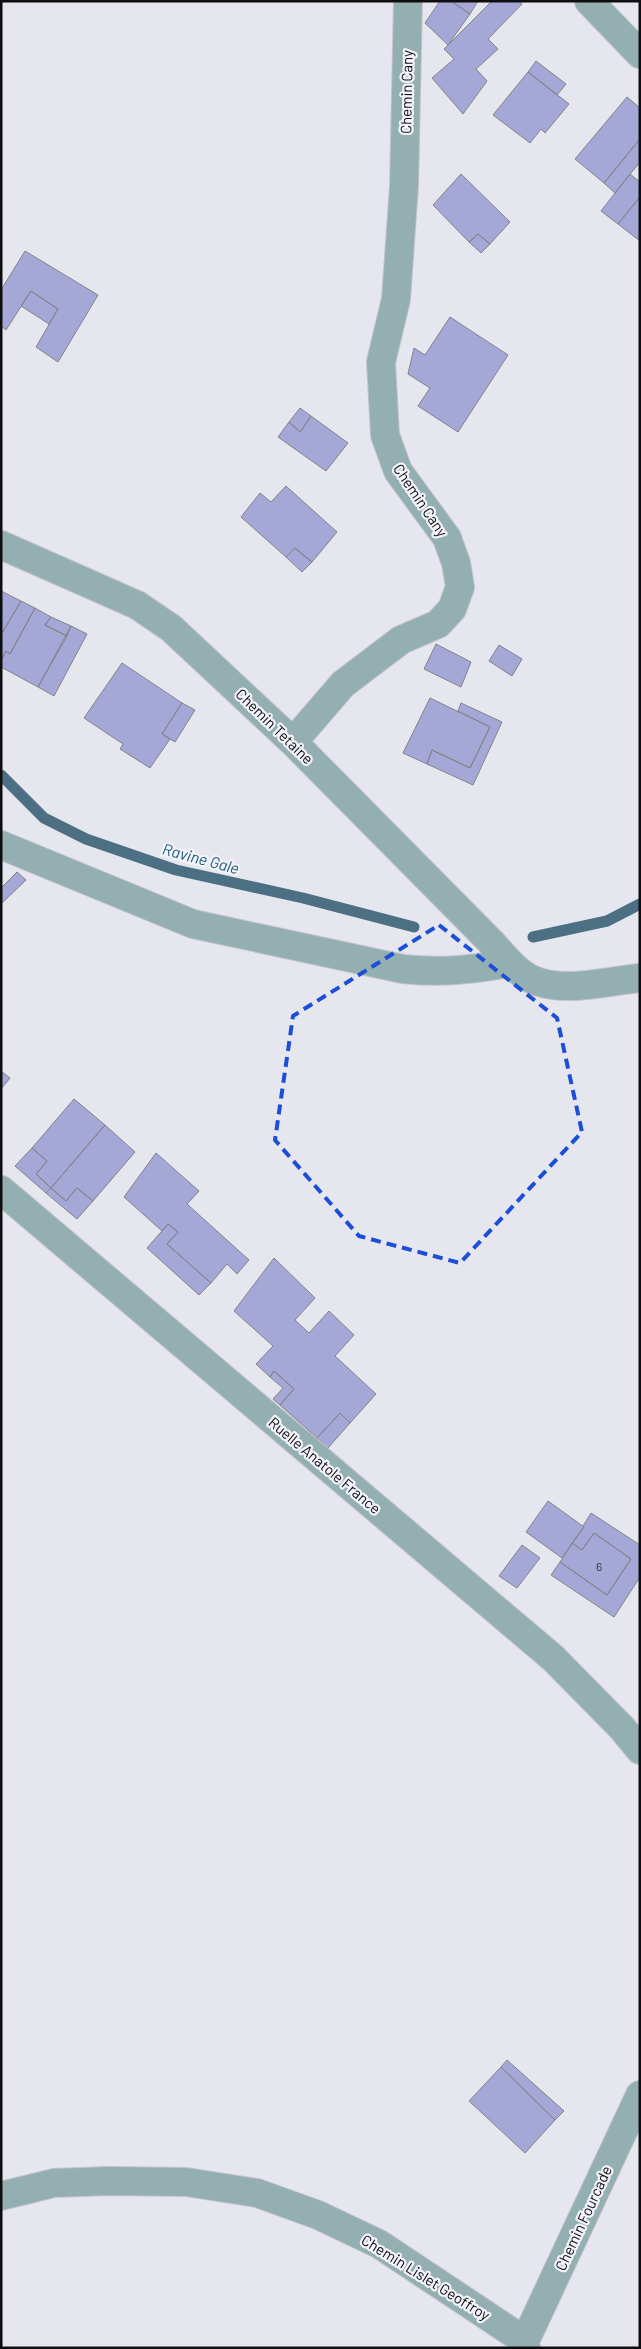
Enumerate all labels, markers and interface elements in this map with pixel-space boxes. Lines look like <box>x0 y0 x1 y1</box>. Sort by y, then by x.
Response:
street label: Chemin Cany <box>396 50 416 134</box>
street label: Chemin Cany <box>390 460 452 540</box>
street label: Chemin Tetaine <box>233 685 317 767</box>
water label: Ravine Gale <box>161 839 241 877</box>
street label: Ruelle Anatole France <box>265 1413 385 1517</box>
house number: 6 <box>596 1559 602 1573</box>
street label: Chemin Fourcade <box>551 2163 615 2273</box>
street label: Chemin Lislet Geoffroy <box>359 2230 494 2324</box>

